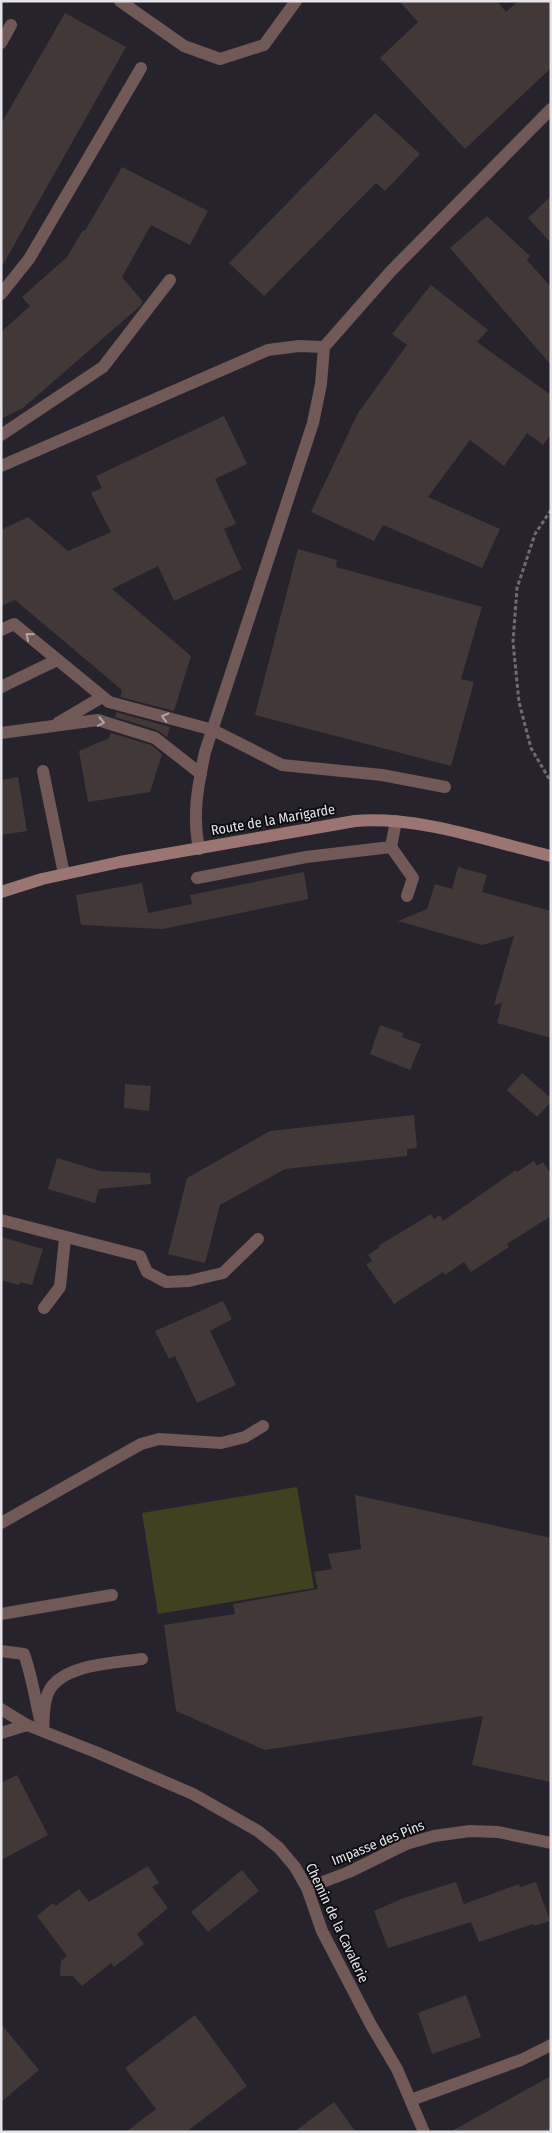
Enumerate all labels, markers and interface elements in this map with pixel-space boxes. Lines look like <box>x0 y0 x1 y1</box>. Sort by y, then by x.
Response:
one-way arrow <box>25 633 34 642</box>
one-way arrow <box>162 713 170 723</box>
one-way arrow <box>97 716 106 726</box>
street label: Route de la Marigarde <box>210 801 336 839</box>
street label: Impasse des Pins <box>329 1817 427 1869</box>
street label: Chemin de la Cavalerie <box>302 1861 372 1986</box>

